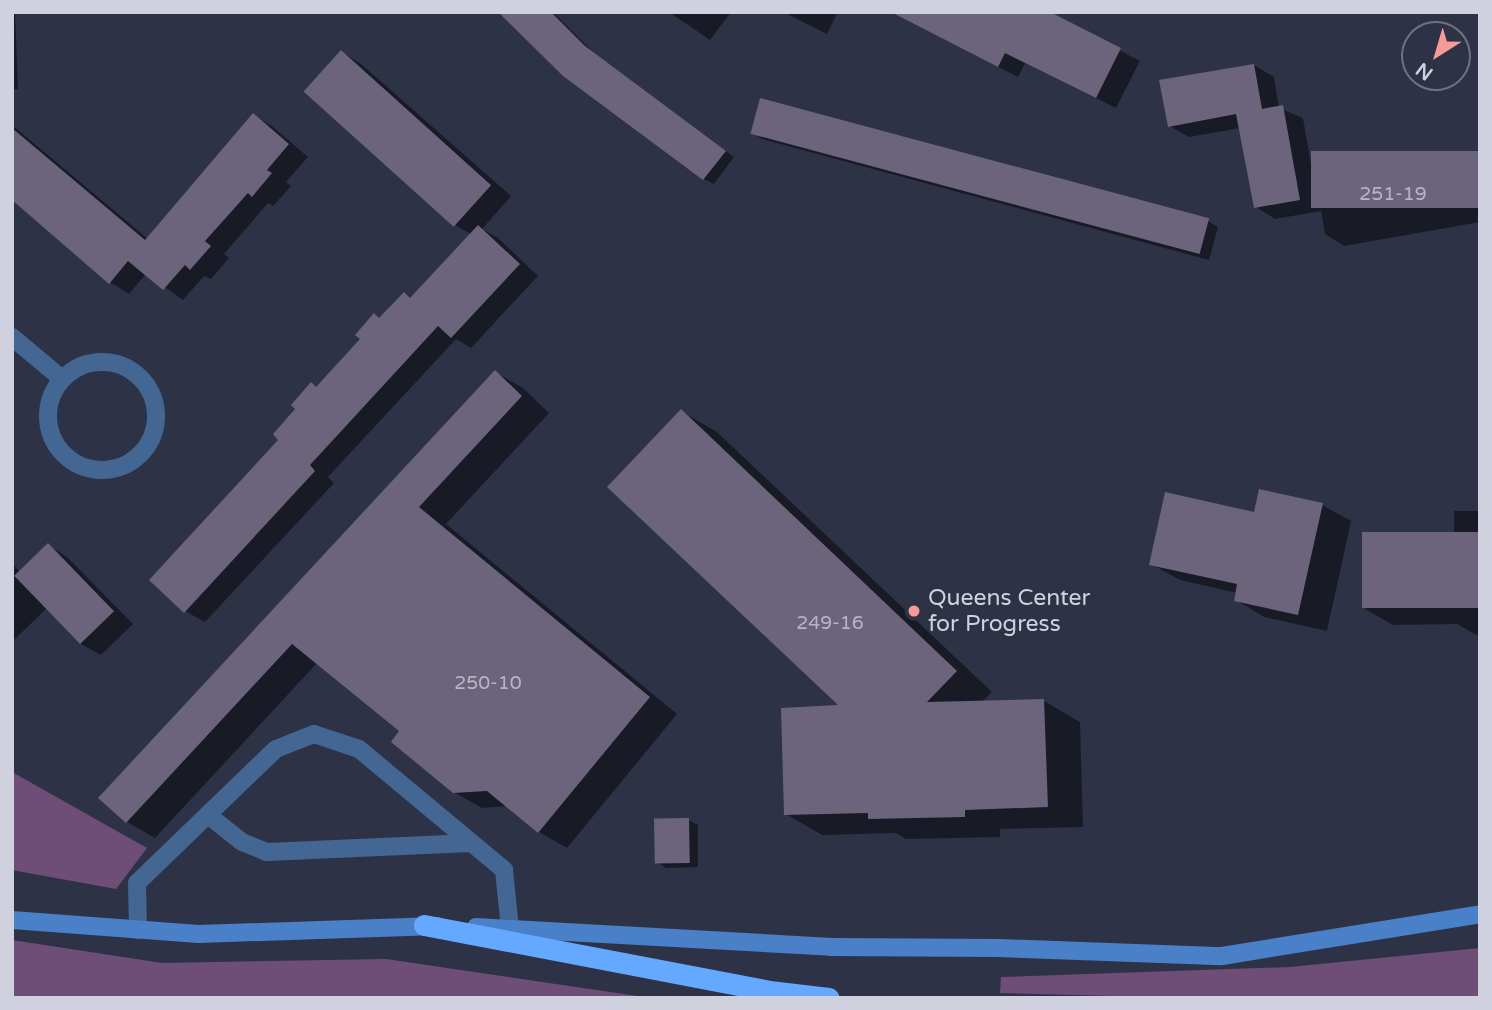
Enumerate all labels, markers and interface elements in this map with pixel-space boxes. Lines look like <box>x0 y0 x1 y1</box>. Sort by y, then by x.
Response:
north arrow <box>1401 21 1471 91</box>
text: N <box>1412 58 1437 85</box>
house number: 251-19 <box>1359 184 1427 206</box>
place label: Queens Center for Progress <box>928 584 1090 638</box>
marker: Queens Center for Progress <box>906 603 922 619</box>
house number: 249-16 <box>796 613 864 635</box>
house number: 250-10 <box>454 673 522 695</box>

